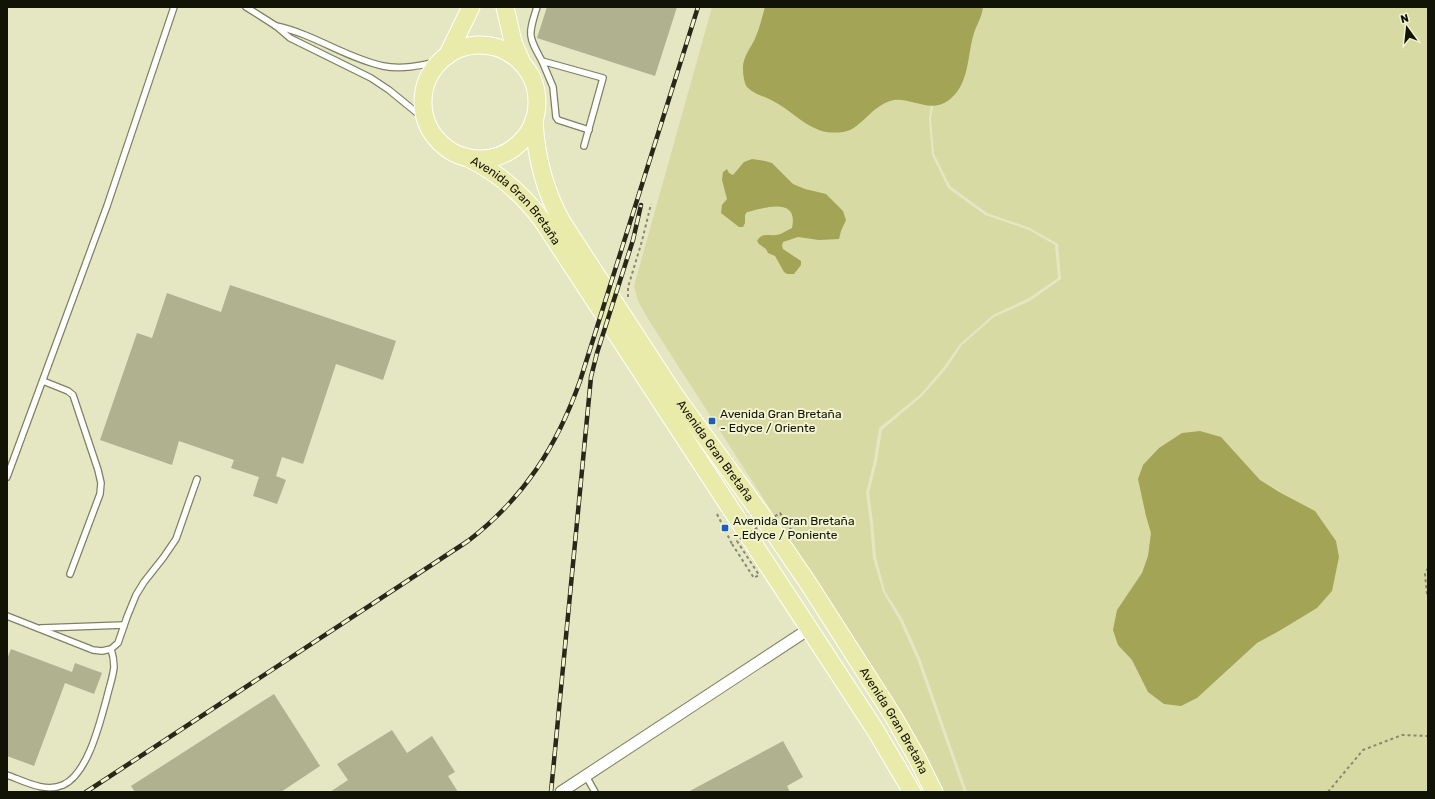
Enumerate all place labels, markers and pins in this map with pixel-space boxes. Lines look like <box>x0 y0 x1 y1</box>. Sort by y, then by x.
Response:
place label: Avenida Gran Bretaña - Edyce / Oriente <box>720 407 842 435</box>
marker: Avenida Gran Bretaña - Edyce / Oriente <box>707 416 717 426</box>
place label: Avenida Gran Bretaña - Edyce / Poniente <box>733 514 855 542</box>
marker: Avenida Gran Bretaña - Edyce / Poniente <box>720 523 730 533</box>

